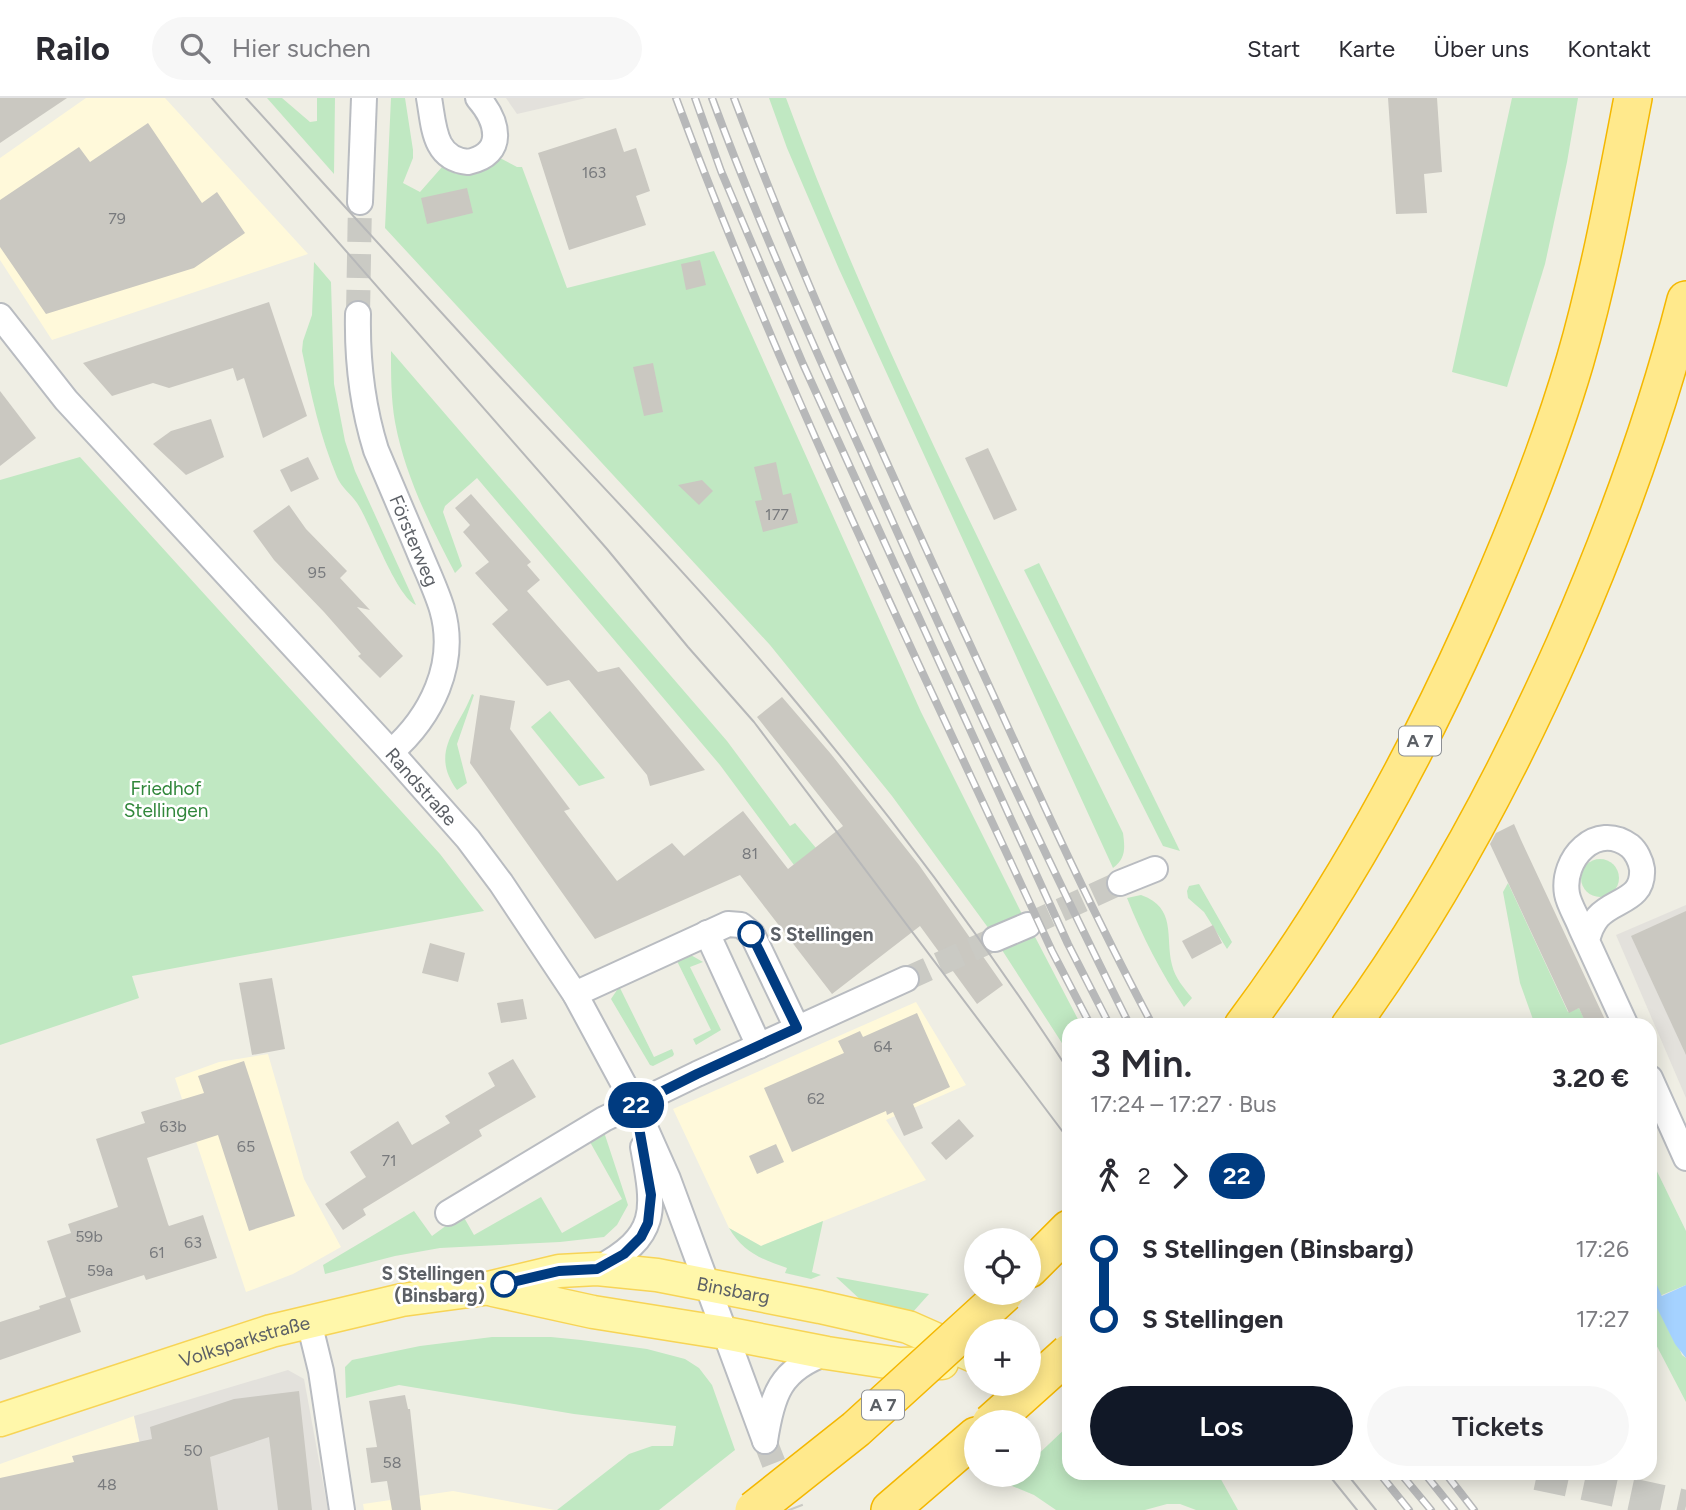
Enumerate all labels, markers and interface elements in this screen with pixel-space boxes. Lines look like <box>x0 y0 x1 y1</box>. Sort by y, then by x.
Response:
search box <box>152 17 642 80</box>
text: Railo <box>35 29 110 68</box>
icon: search <box>176 29 214 67</box>
text: Hier suchen <box>232 32 371 64</box>
text: Start <box>1247 34 1300 63</box>
text: Karte <box>1338 34 1395 63</box>
text: Über uns <box>1433 34 1529 63</box>
text: Kontakt <box>1567 34 1651 63</box>
house number: 163 <box>582 163 606 182</box>
house number: 79 <box>108 209 126 228</box>
street label: Försterweg <box>385 491 444 589</box>
house number: 177 <box>765 505 789 524</box>
house number: 95 <box>308 563 326 582</box>
road number: A 7 <box>1399 726 1441 756</box>
street label: Randstraße <box>381 743 462 830</box>
park label: Friedhof Stellingen <box>124 777 208 822</box>
house number: 81 <box>742 844 758 863</box>
marker: S Stellingen <box>738 921 764 947</box>
place label: S Stellingen <box>770 923 873 946</box>
house number: 64 <box>874 1037 893 1056</box>
text: 3 Min. <box>1090 1041 1192 1087</box>
text: 3.20 € <box>1552 1062 1629 1094</box>
line badge: 22 <box>604 1082 668 1128</box>
house number: 62 <box>807 1089 825 1108</box>
text: 22 <box>622 1090 650 1119</box>
text: 17:24 – 17:27 · Bus <box>1090 1090 1277 1118</box>
house number: 63b <box>159 1117 187 1136</box>
house number: 65 <box>237 1137 255 1156</box>
house number: 71 <box>381 1151 397 1170</box>
icon: walk <box>1090 1157 1128 1195</box>
icon: forward <box>1161 1157 1199 1195</box>
text: 22 <box>1223 1161 1251 1190</box>
text: 2 <box>1138 1162 1151 1190</box>
house number: 59b <box>75 1227 103 1246</box>
map controls <box>964 1228 1041 1487</box>
button: locate <box>964 1228 1041 1305</box>
house number: 63 <box>184 1233 202 1252</box>
text: S Stellingen (Binsbarg) <box>1142 1233 1414 1265</box>
text: 17:26 <box>1575 1235 1629 1263</box>
house number: 61 <box>149 1243 165 1262</box>
house number: 59a <box>87 1261 113 1280</box>
place label: S Stellingen (Binsbarg) <box>382 1262 485 1307</box>
marker: S Stellingen (Binsbarg) <box>491 1271 517 1297</box>
street label: Binsbarg <box>695 1272 772 1308</box>
text: S Stellingen <box>1142 1303 1284 1335</box>
text: 17:27 <box>1576 1305 1629 1333</box>
street label: Volksparkstraße <box>176 1311 312 1372</box>
button: + <box>964 1319 1041 1396</box>
button: Los <box>1090 1386 1353 1466</box>
button: Tickets <box>1367 1386 1629 1466</box>
road number: A 7 <box>862 1390 904 1420</box>
button: − <box>964 1410 1041 1487</box>
house number: 50 <box>183 1441 203 1460</box>
house number: 58 <box>382 1453 402 1472</box>
house number: 48 <box>97 1475 117 1494</box>

